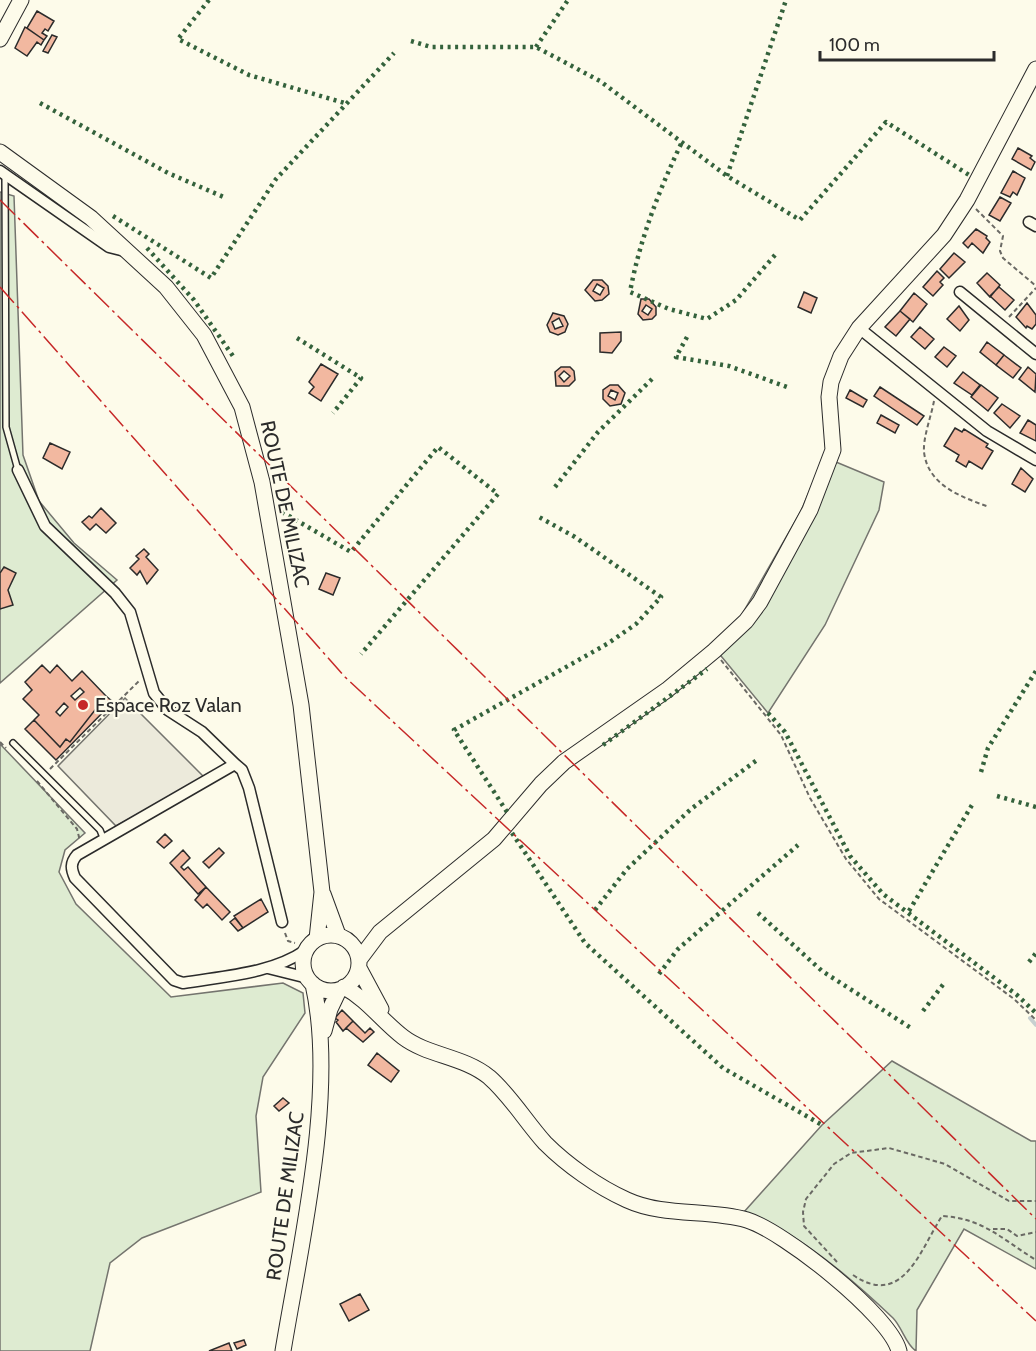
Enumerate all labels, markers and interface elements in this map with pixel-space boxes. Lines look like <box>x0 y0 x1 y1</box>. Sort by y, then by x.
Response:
scale bar <box>820 24 994 62</box>
text: 100 m <box>829 34 880 56</box>
street label: ROUTE DE MILIZAC <box>256 418 314 590</box>
place label: Espace Roz Valan <box>95 693 242 717</box>
marker: Espace Roz Valan <box>76 698 90 712</box>
street label: ROUTE DE MILIZAC <box>261 1110 309 1282</box>

